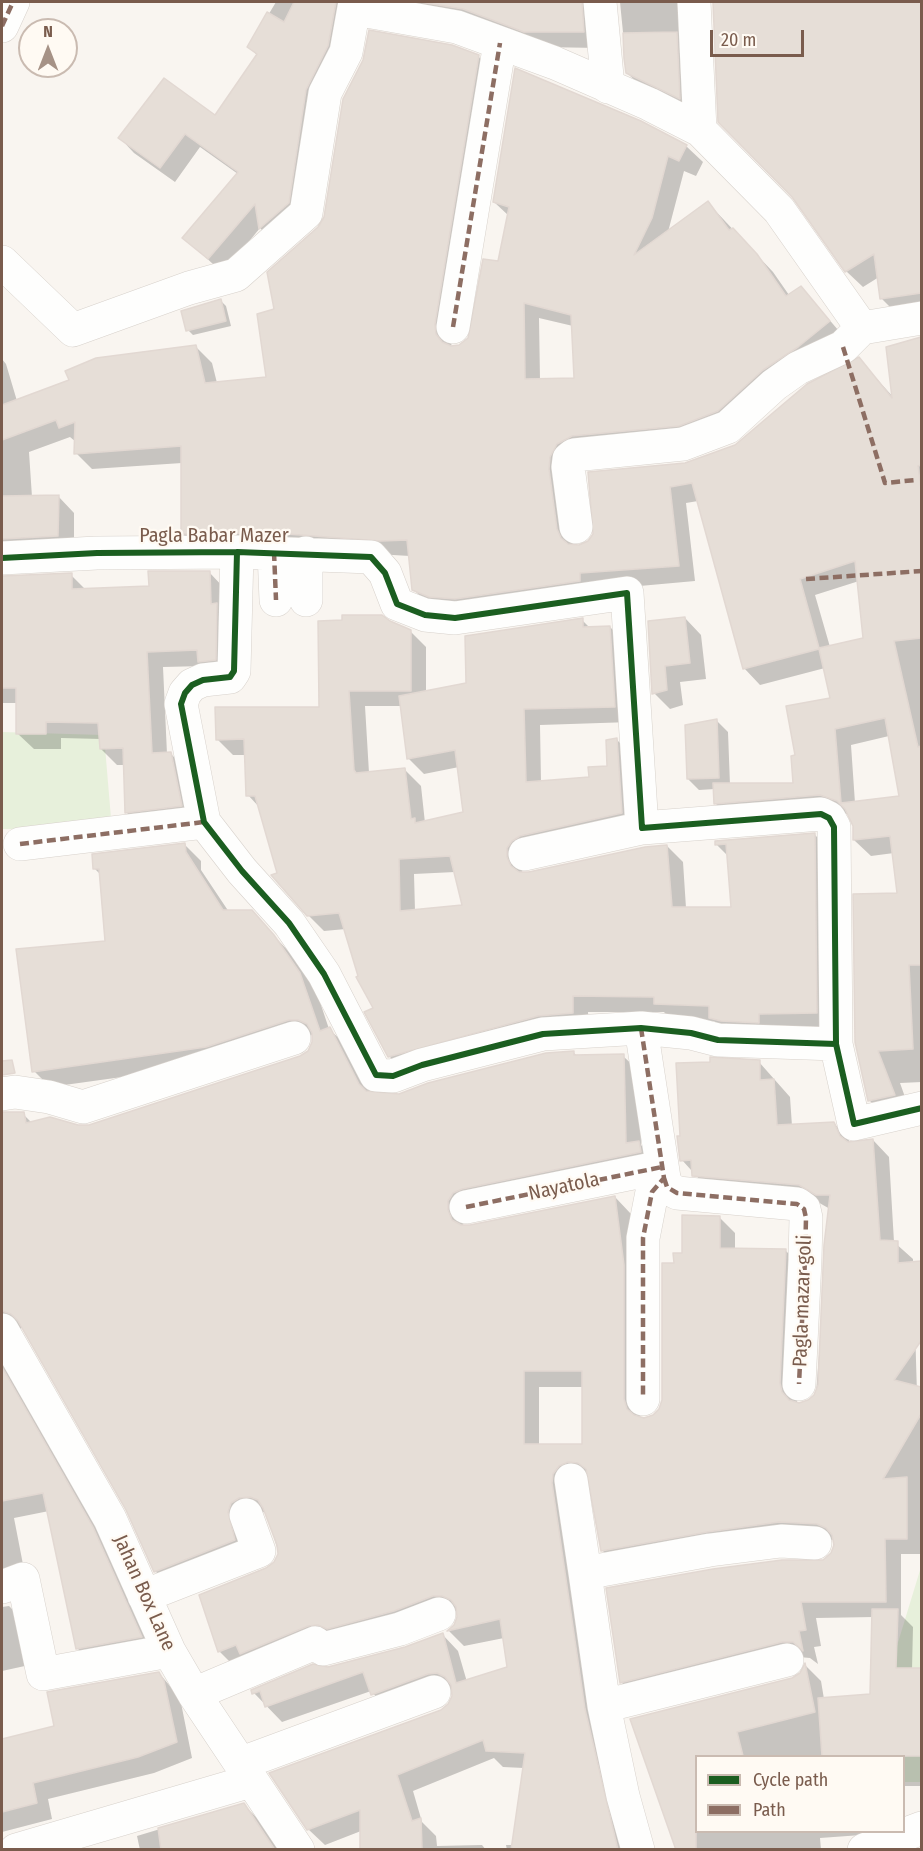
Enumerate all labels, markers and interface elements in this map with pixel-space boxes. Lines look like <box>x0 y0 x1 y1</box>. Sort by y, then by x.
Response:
north arrow <box>18 18 78 78</box>
scale bar <box>713 18 808 56</box>
text: N <box>43 22 53 41</box>
text: 20 m <box>721 29 756 51</box>
street label: Pagla Babar Mazer <box>139 524 289 548</box>
street label: Nayatola <box>526 1168 602 1206</box>
street label: Pagla mazar goli <box>789 1234 817 1368</box>
street label: Jahan Box Lane <box>108 1531 180 1655</box>
legend <box>695 1755 905 1833</box>
text: Cycle path <box>753 1769 828 1791</box>
text: Path <box>753 1799 786 1821</box>

